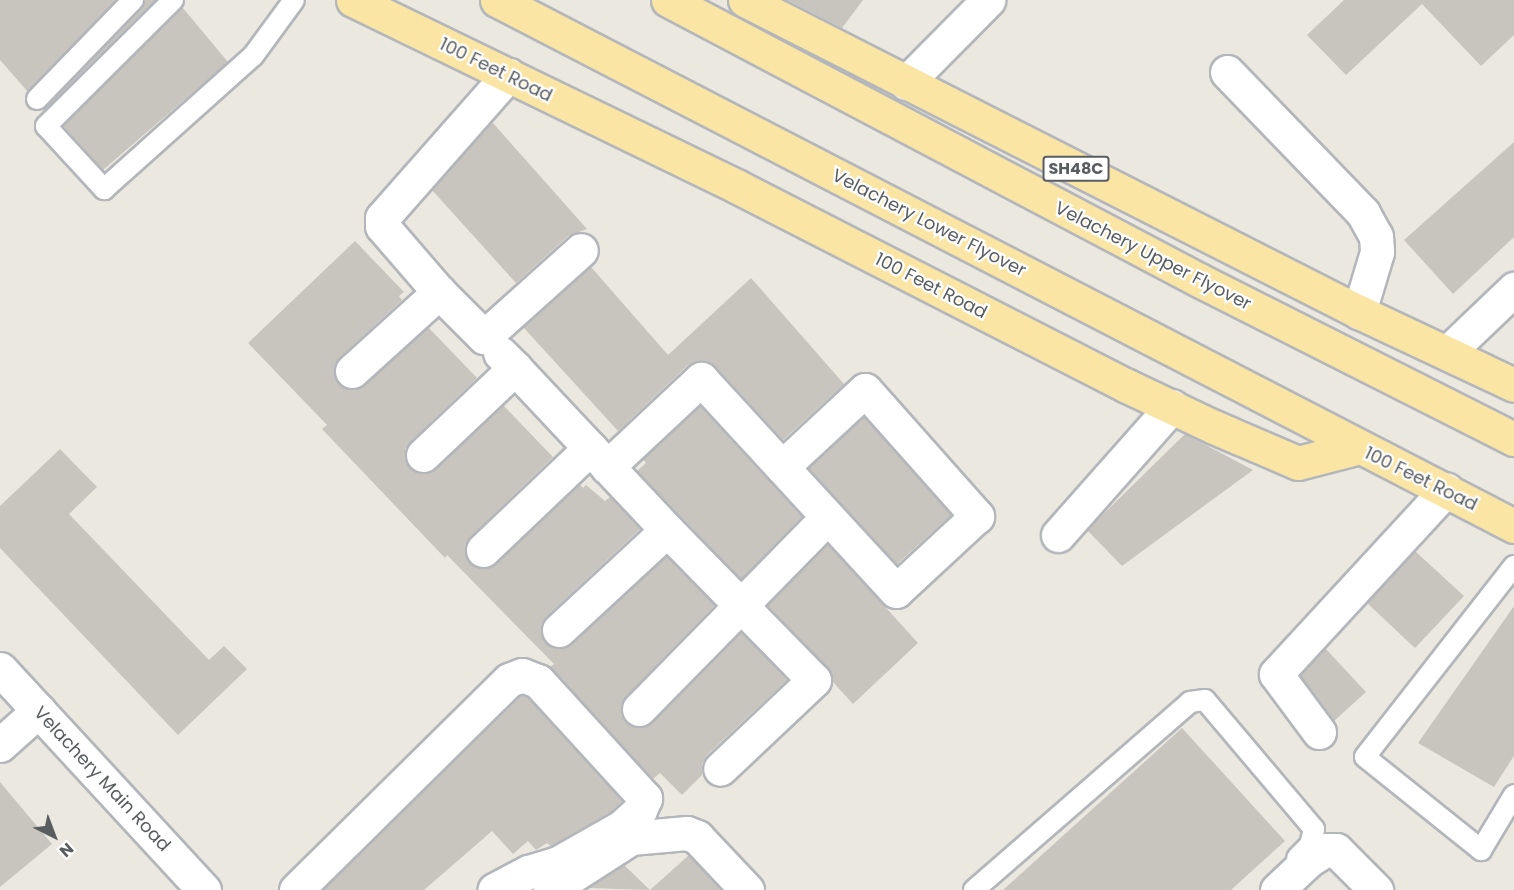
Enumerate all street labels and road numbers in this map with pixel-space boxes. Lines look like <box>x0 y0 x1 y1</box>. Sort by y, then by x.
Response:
street label: 100 Feet Road <box>436 33 556 107</box>
road number: SH48C <box>1042 156 1110 182</box>
street label: Velachery Lower Flyover <box>828 165 1030 281</box>
street label: Velachery Upper Flyover <box>1051 197 1255 315</box>
street label: 100 Feet Road <box>871 249 991 323</box>
street label: 100 Feet Road <box>1361 442 1481 516</box>
street label: Velachery Main Road <box>29 702 175 856</box>

